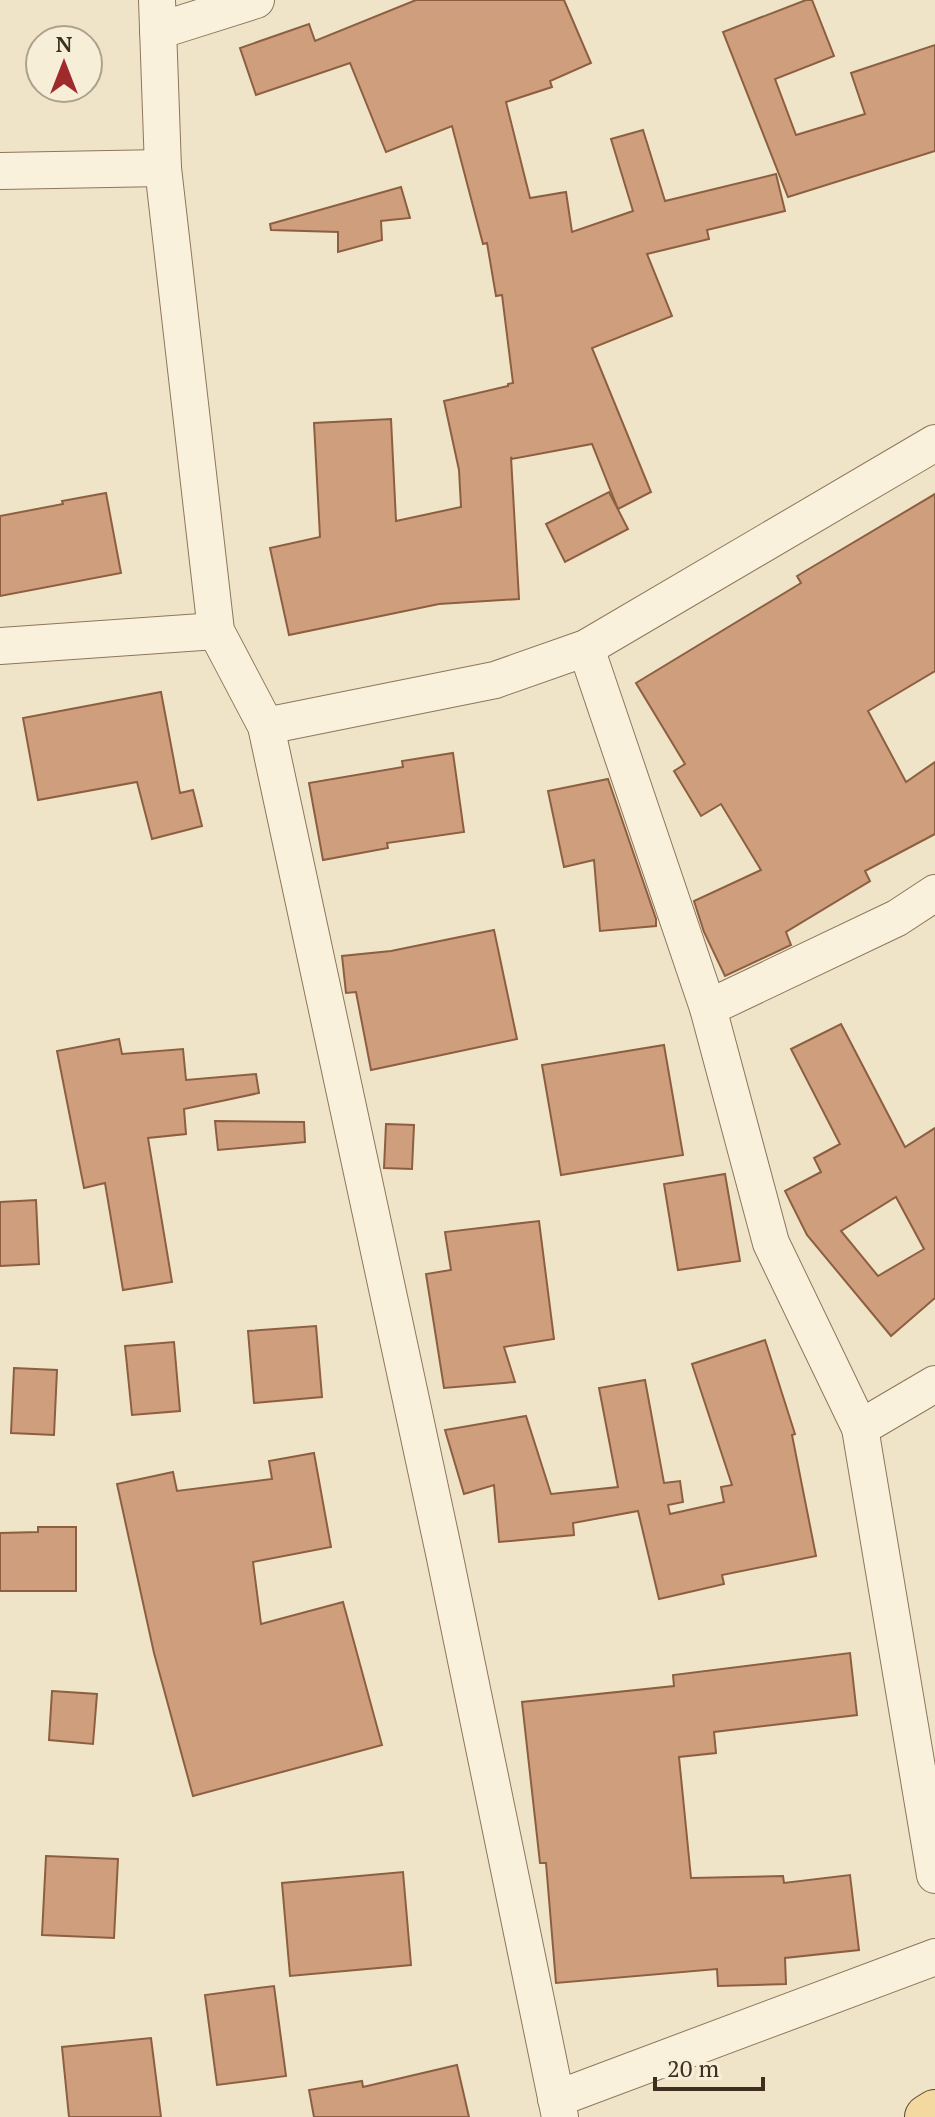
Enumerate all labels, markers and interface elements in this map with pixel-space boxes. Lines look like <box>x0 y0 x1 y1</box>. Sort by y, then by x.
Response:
north arrow <box>24 24 104 104</box>
text: N <box>56 29 73 58</box>
scale bar <box>655 2041 763 2091</box>
text: 20 m <box>667 2052 719 2084</box>

